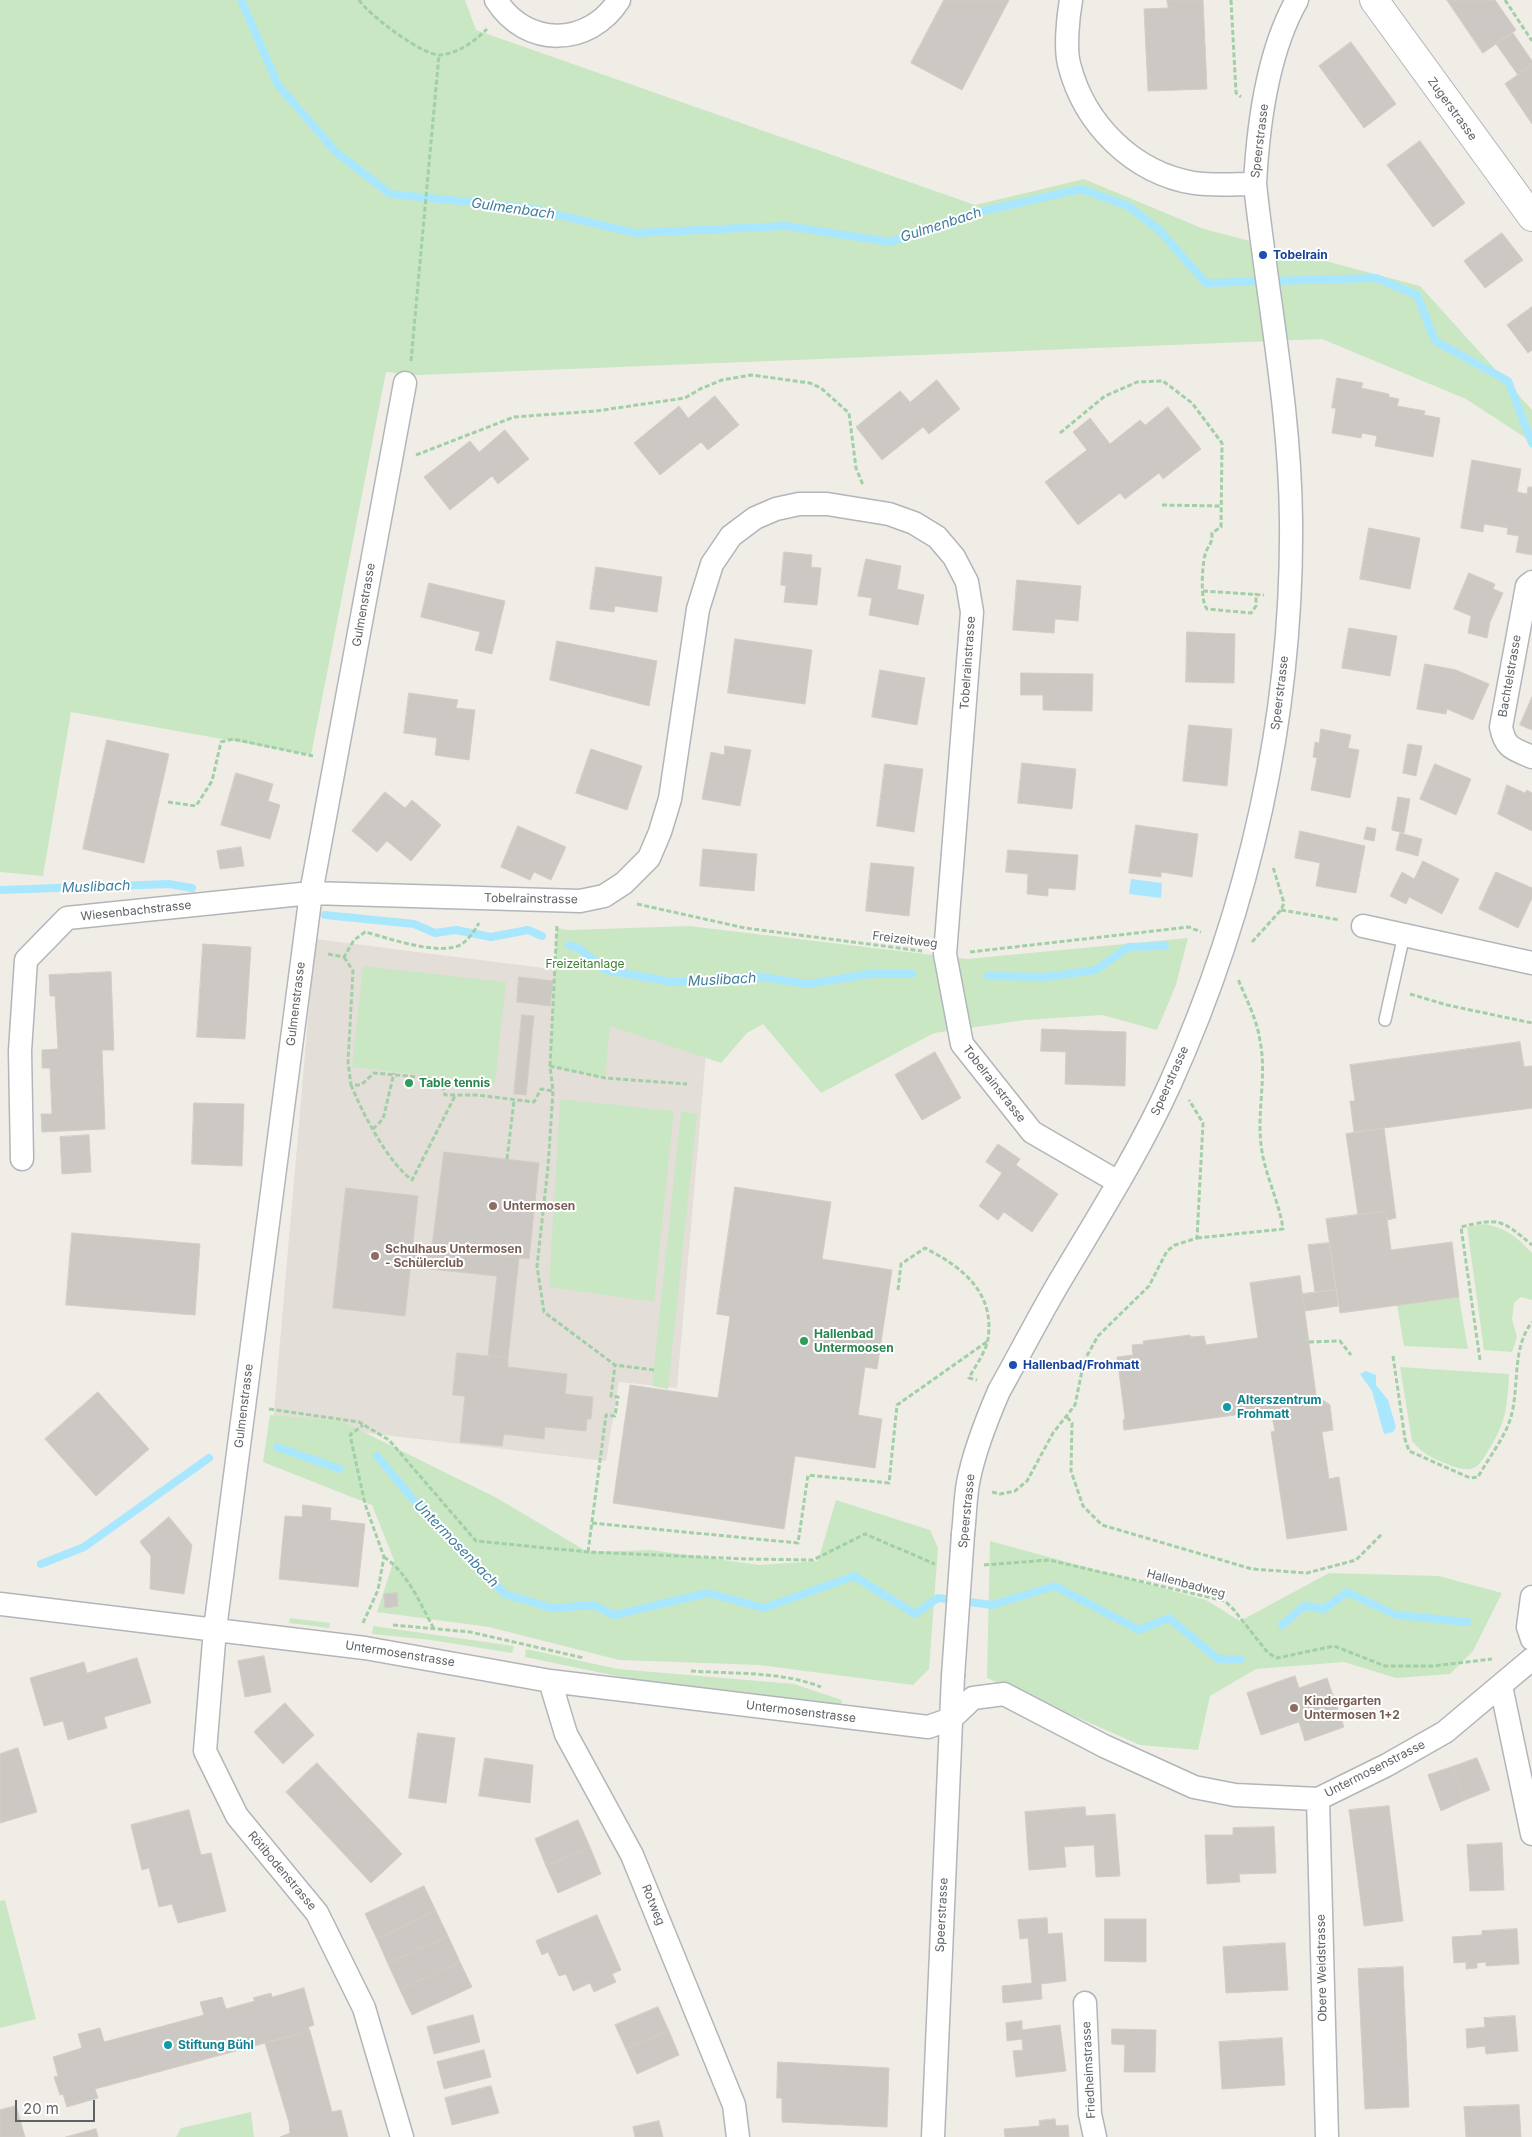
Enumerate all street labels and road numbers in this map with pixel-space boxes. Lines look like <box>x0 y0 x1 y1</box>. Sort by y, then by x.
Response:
street label: Zugerstrasse <box>1424 75 1480 143</box>
street label: Speerstrasse <box>1248 103 1272 179</box>
street label: Gulmenstrasse <box>350 562 378 648</box>
street label: Tobelrainstrasse <box>958 616 978 710</box>
street label: Bachtelstrasse <box>1496 634 1524 718</box>
street label: Speerstrasse <box>1268 655 1292 731</box>
street label: Tobelrainstrasse <box>484 891 578 907</box>
street label: Wiesenbachstrasse <box>80 898 192 924</box>
street label: Freizeitweg <box>872 929 938 951</box>
street label: Gulmenstrasse <box>284 961 308 1047</box>
street label: Tobelrainstrasse <box>959 1043 1029 1125</box>
street label: Speerstrasse <box>1148 1044 1192 1118</box>
street label: Gulmenstrasse <box>232 1363 256 1449</box>
street label: Speerstrasse <box>956 1473 978 1549</box>
street label: Hallenbadweg <box>1145 1567 1227 1601</box>
street label: Untermosenstrasse <box>344 1638 456 1670</box>
street label: Untermosenstrasse <box>745 1698 857 1726</box>
street label: Untermosenstrasse <box>1322 1737 1428 1801</box>
street label: Rötibodenstrasse <box>245 1829 319 1913</box>
street label: Speerstrasse <box>933 1877 951 1953</box>
street label: Rotweg <box>638 1882 668 1928</box>
street label: Obere Weidstrasse <box>1314 1914 1330 2022</box>
street label: Friedheimstrasse <box>1079 2021 1099 2119</box>

